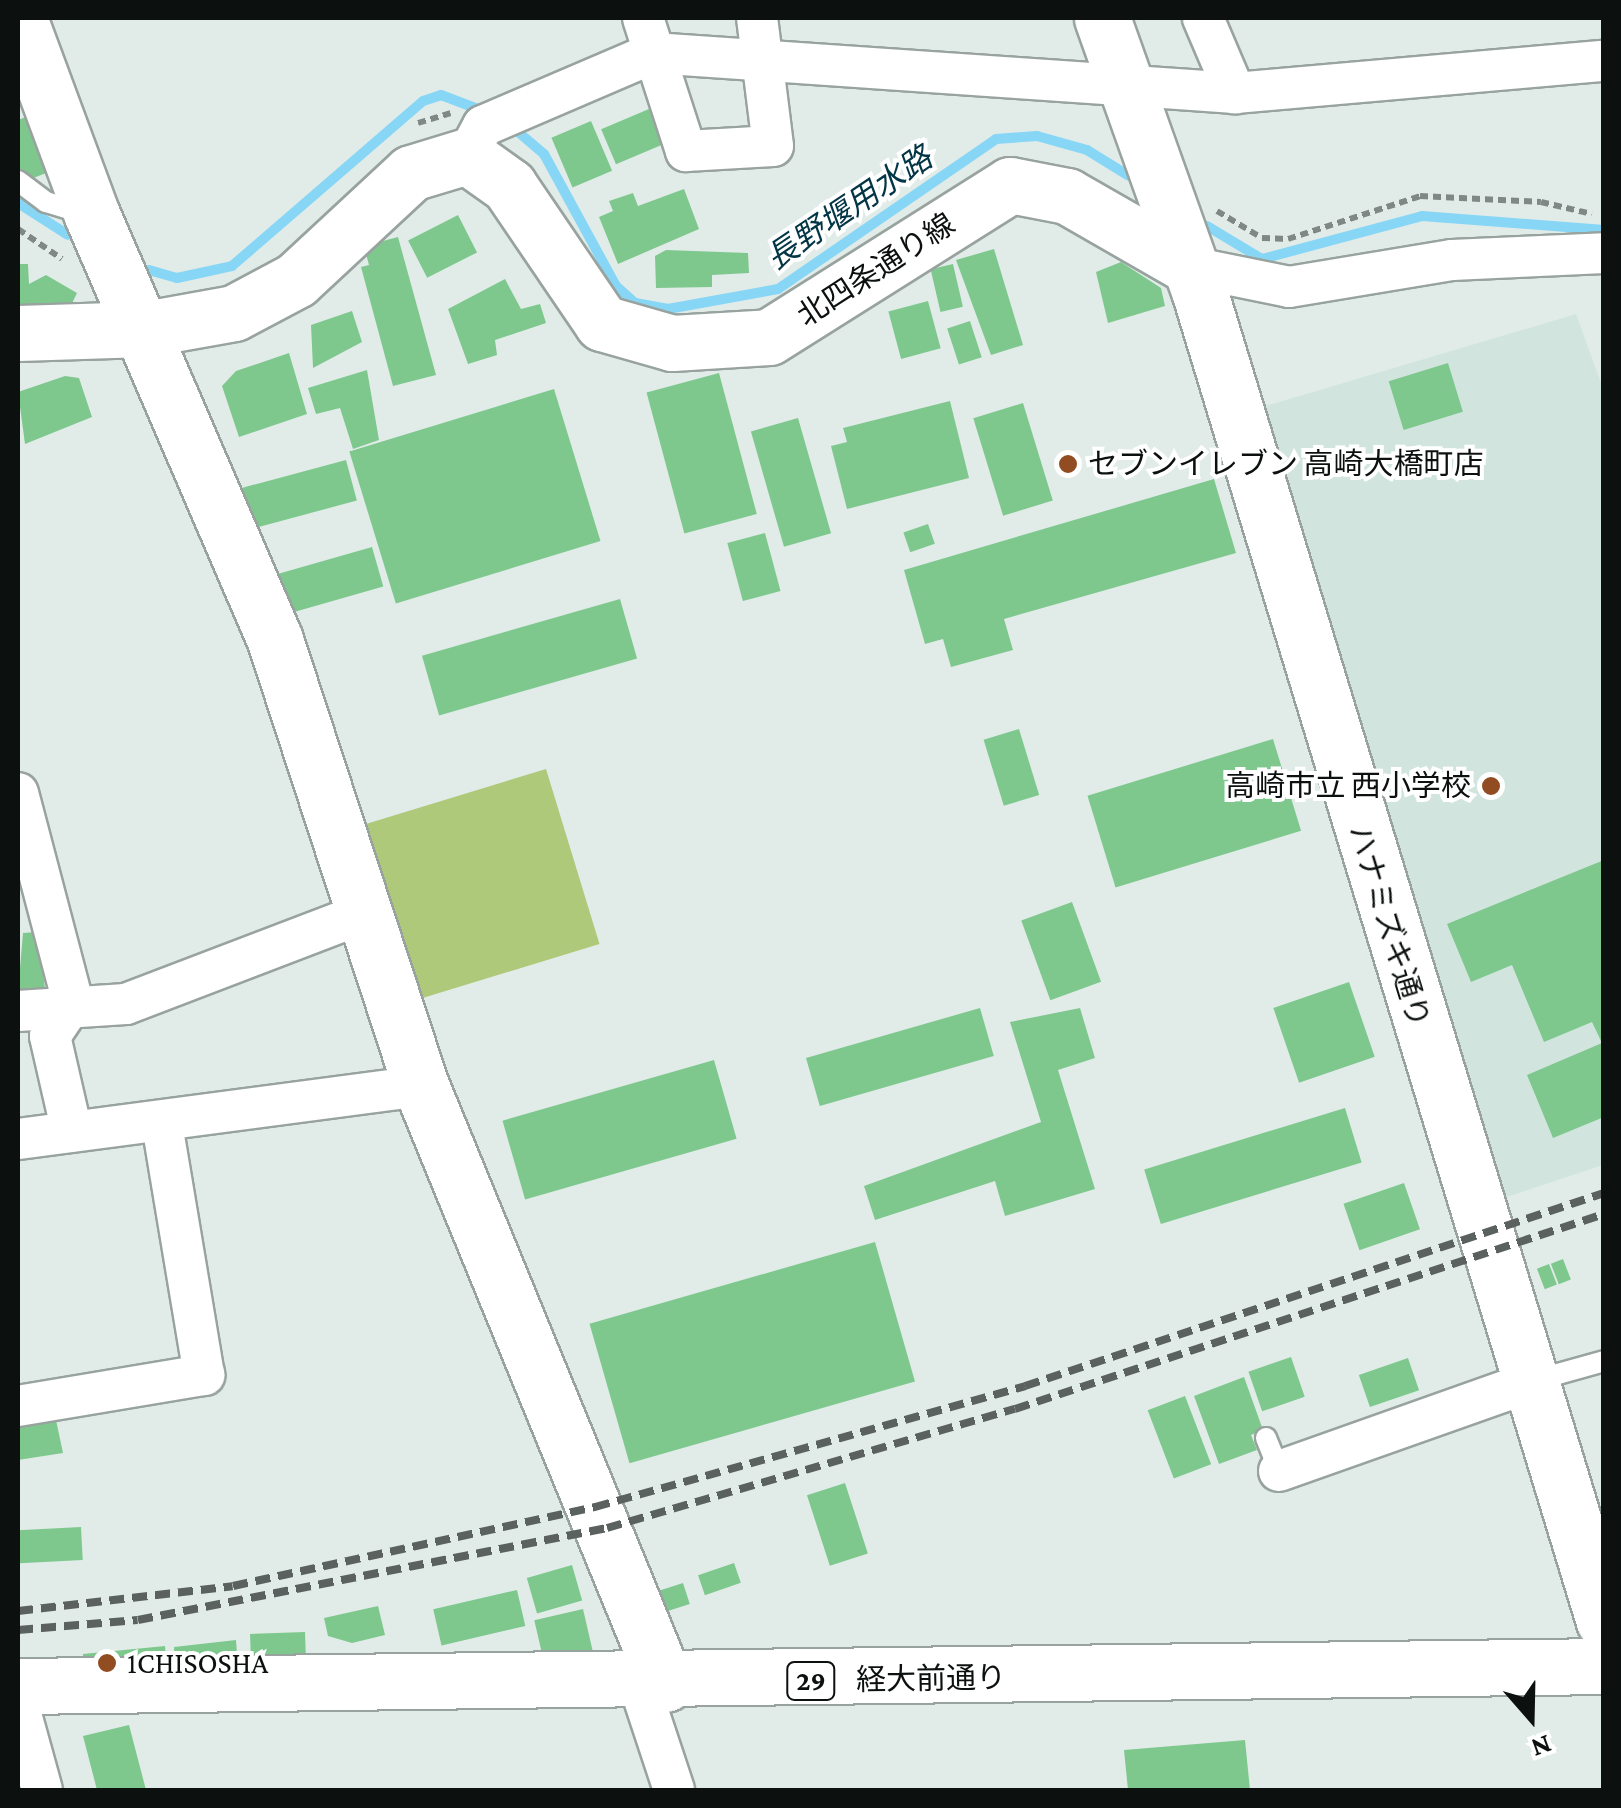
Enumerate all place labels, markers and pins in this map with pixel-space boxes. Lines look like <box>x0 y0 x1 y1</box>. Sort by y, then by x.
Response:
place label: セブンイレブン 高崎大橋町店 <box>1088 446 1484 482</box>
marker: セブンイレブン 高崎大橋町店 <box>1057 453 1079 475</box>
place label: 高崎市立 西小学校 <box>1225 768 1471 804</box>
marker: 高崎市立 西小学校 <box>1480 775 1502 797</box>
place label: 1CHISOSHA <box>127 1645 268 1681</box>
marker: 1CHISOSHA <box>96 1652 118 1674</box>

